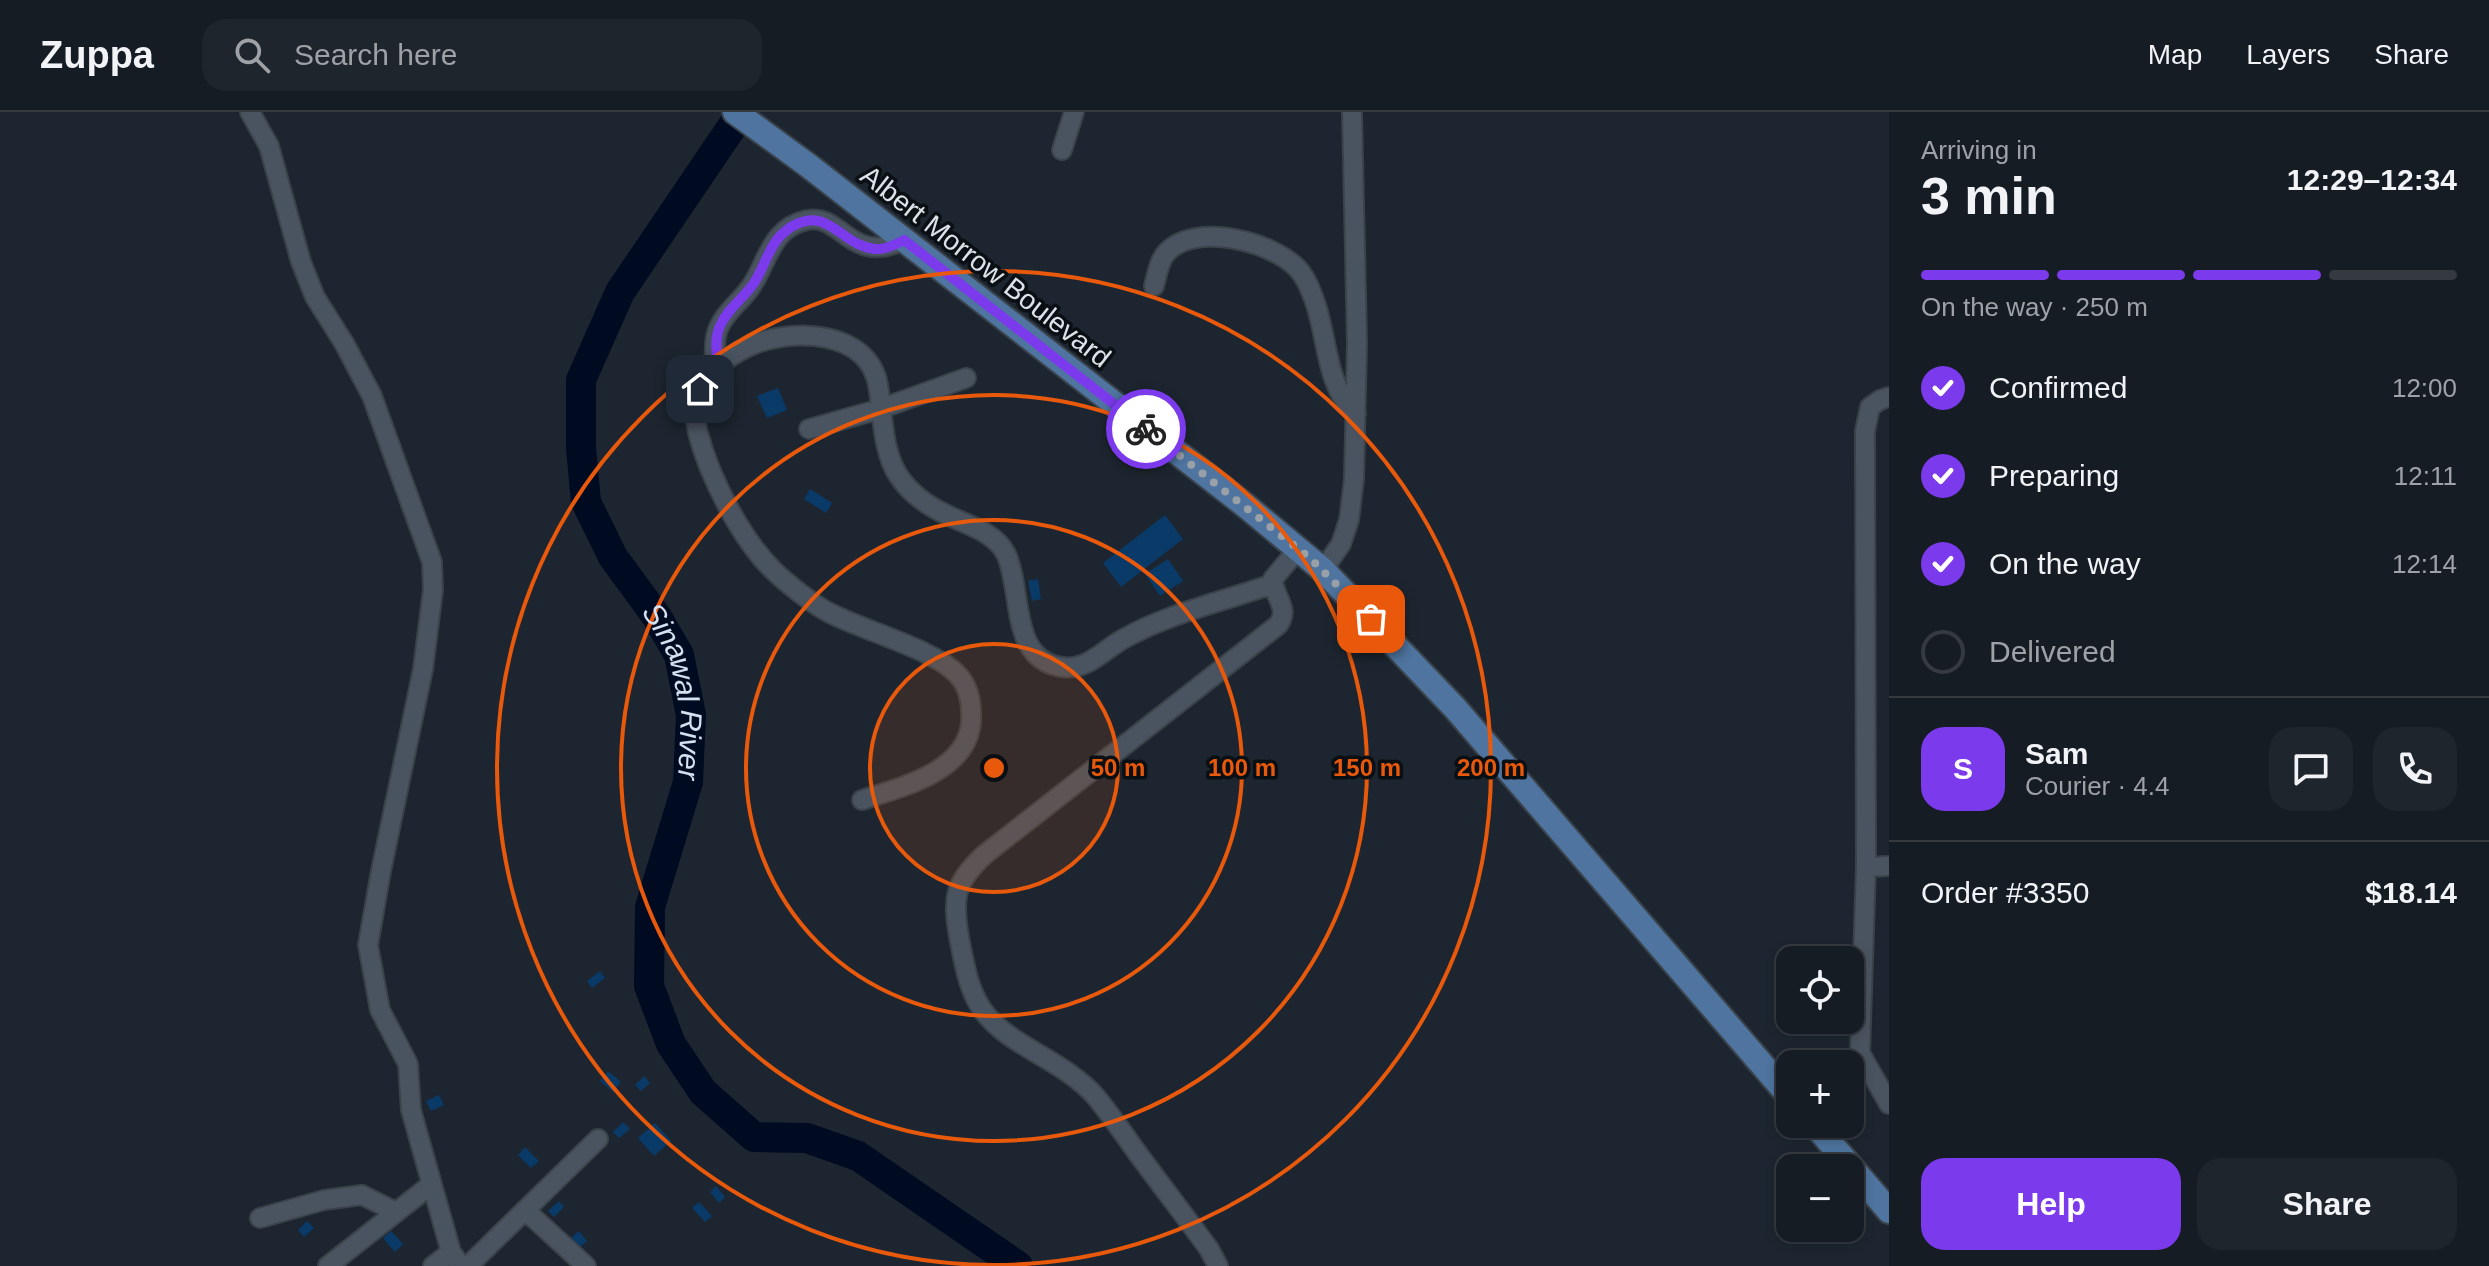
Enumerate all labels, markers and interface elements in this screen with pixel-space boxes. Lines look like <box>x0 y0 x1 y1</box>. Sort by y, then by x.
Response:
search box <box>202 19 762 91</box>
icon: search <box>230 33 274 77</box>
text: Zuppa <box>40 34 154 76</box>
text: Search here <box>294 38 457 71</box>
text: Map <box>2148 39 2202 70</box>
text: Layers <box>2246 39 2330 70</box>
text: Share <box>2374 39 2449 70</box>
text: Arriving in <box>1921 135 2037 165</box>
street label: Albert Morrow Boulevard <box>855 159 1117 373</box>
text: 12:29–12:34 <box>2287 163 2457 196</box>
text: 3 min <box>1921 167 2057 225</box>
text: On the way · 250 m <box>1921 292 2148 322</box>
pin <box>666 355 734 423</box>
icon: check <box>1921 366 1965 410</box>
icon: home <box>678 367 722 411</box>
text: Confirmed <box>1989 371 2127 404</box>
text: 12:00 <box>2392 373 2457 403</box>
courier <box>1106 389 1186 469</box>
icon: bike <box>1124 407 1168 451</box>
icon: check <box>1921 454 1965 498</box>
text: Preparing <box>1989 459 2119 492</box>
text: 12:11 <box>2394 461 2457 491</box>
icon: check <box>1921 542 1965 586</box>
text: On the way <box>1989 547 2141 580</box>
text: 12:14 <box>2392 549 2457 579</box>
pin <box>1337 585 1405 653</box>
water label: Sinawal River <box>636 596 708 782</box>
icon: bag <box>1349 597 1393 641</box>
text: Delivered <box>1989 635 2116 668</box>
button: chat <box>2269 727 2353 811</box>
button: phone <box>2373 727 2457 811</box>
text: Sam <box>2025 737 2088 770</box>
text: S <box>1953 752 1973 785</box>
centre of rings <box>980 754 1008 782</box>
text: 50 m <box>1091 754 1145 781</box>
text: 100 m <box>1208 754 1276 781</box>
text: 150 m <box>1333 754 1401 781</box>
text: 200 m <box>1457 754 1525 781</box>
text: Courier · 4.4 <box>2025 771 2170 801</box>
text: Order #3350 <box>1921 876 2089 909</box>
text: $18.14 <box>2365 876 2457 909</box>
map controls <box>1776 946 1864 1242</box>
button: locate <box>1776 946 1864 1034</box>
button: + <box>1776 1050 1864 1138</box>
button: − <box>1776 1154 1864 1242</box>
button: Help <box>1921 1158 2181 1250</box>
button: Share <box>2197 1158 2457 1250</box>

